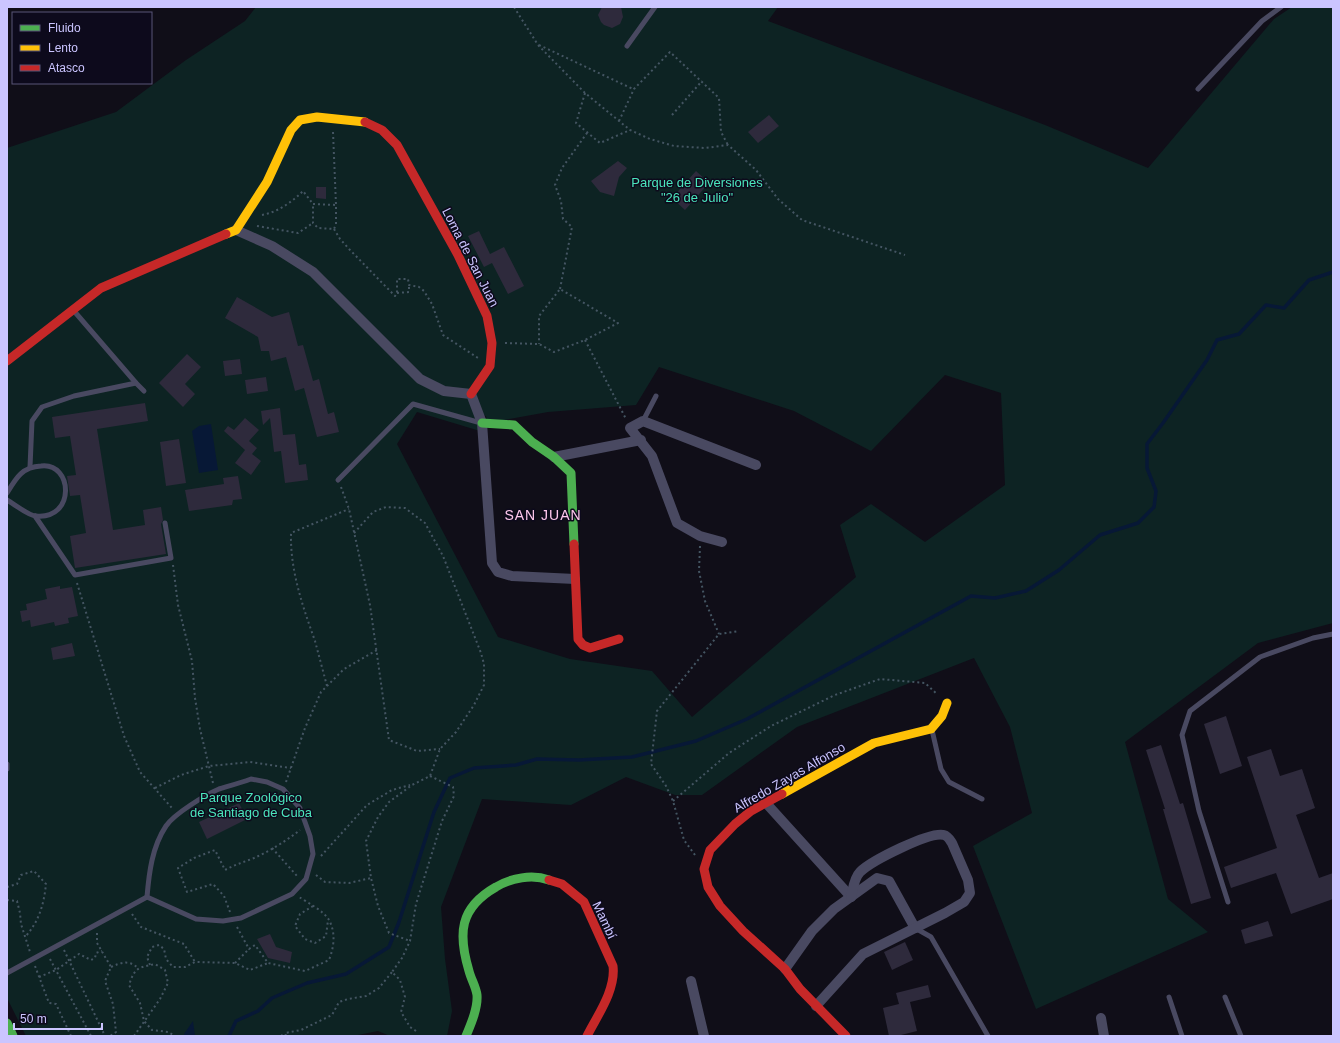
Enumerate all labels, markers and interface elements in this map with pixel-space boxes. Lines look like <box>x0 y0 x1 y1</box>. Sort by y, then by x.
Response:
legend <box>12 12 152 84</box>
text: Fluido <box>48 21 81 35</box>
text: Lento <box>48 41 78 55</box>
text: Atasco <box>48 61 85 75</box>
park label: Parque de Diversiones "26 de Julio" <box>631 175 763 205</box>
street label: Loma de San Juan <box>439 205 502 309</box>
district label: SAN JUAN <box>504 507 582 523</box>
street label: Alfredo Zayas Alfonso <box>731 739 848 816</box>
park label: Parque Zoológico de Santiago de Cuba <box>190 790 313 820</box>
street label: Mambí <box>589 899 620 942</box>
scale bar <box>14 1005 102 1031</box>
text: 50 m <box>20 1012 47 1026</box>

